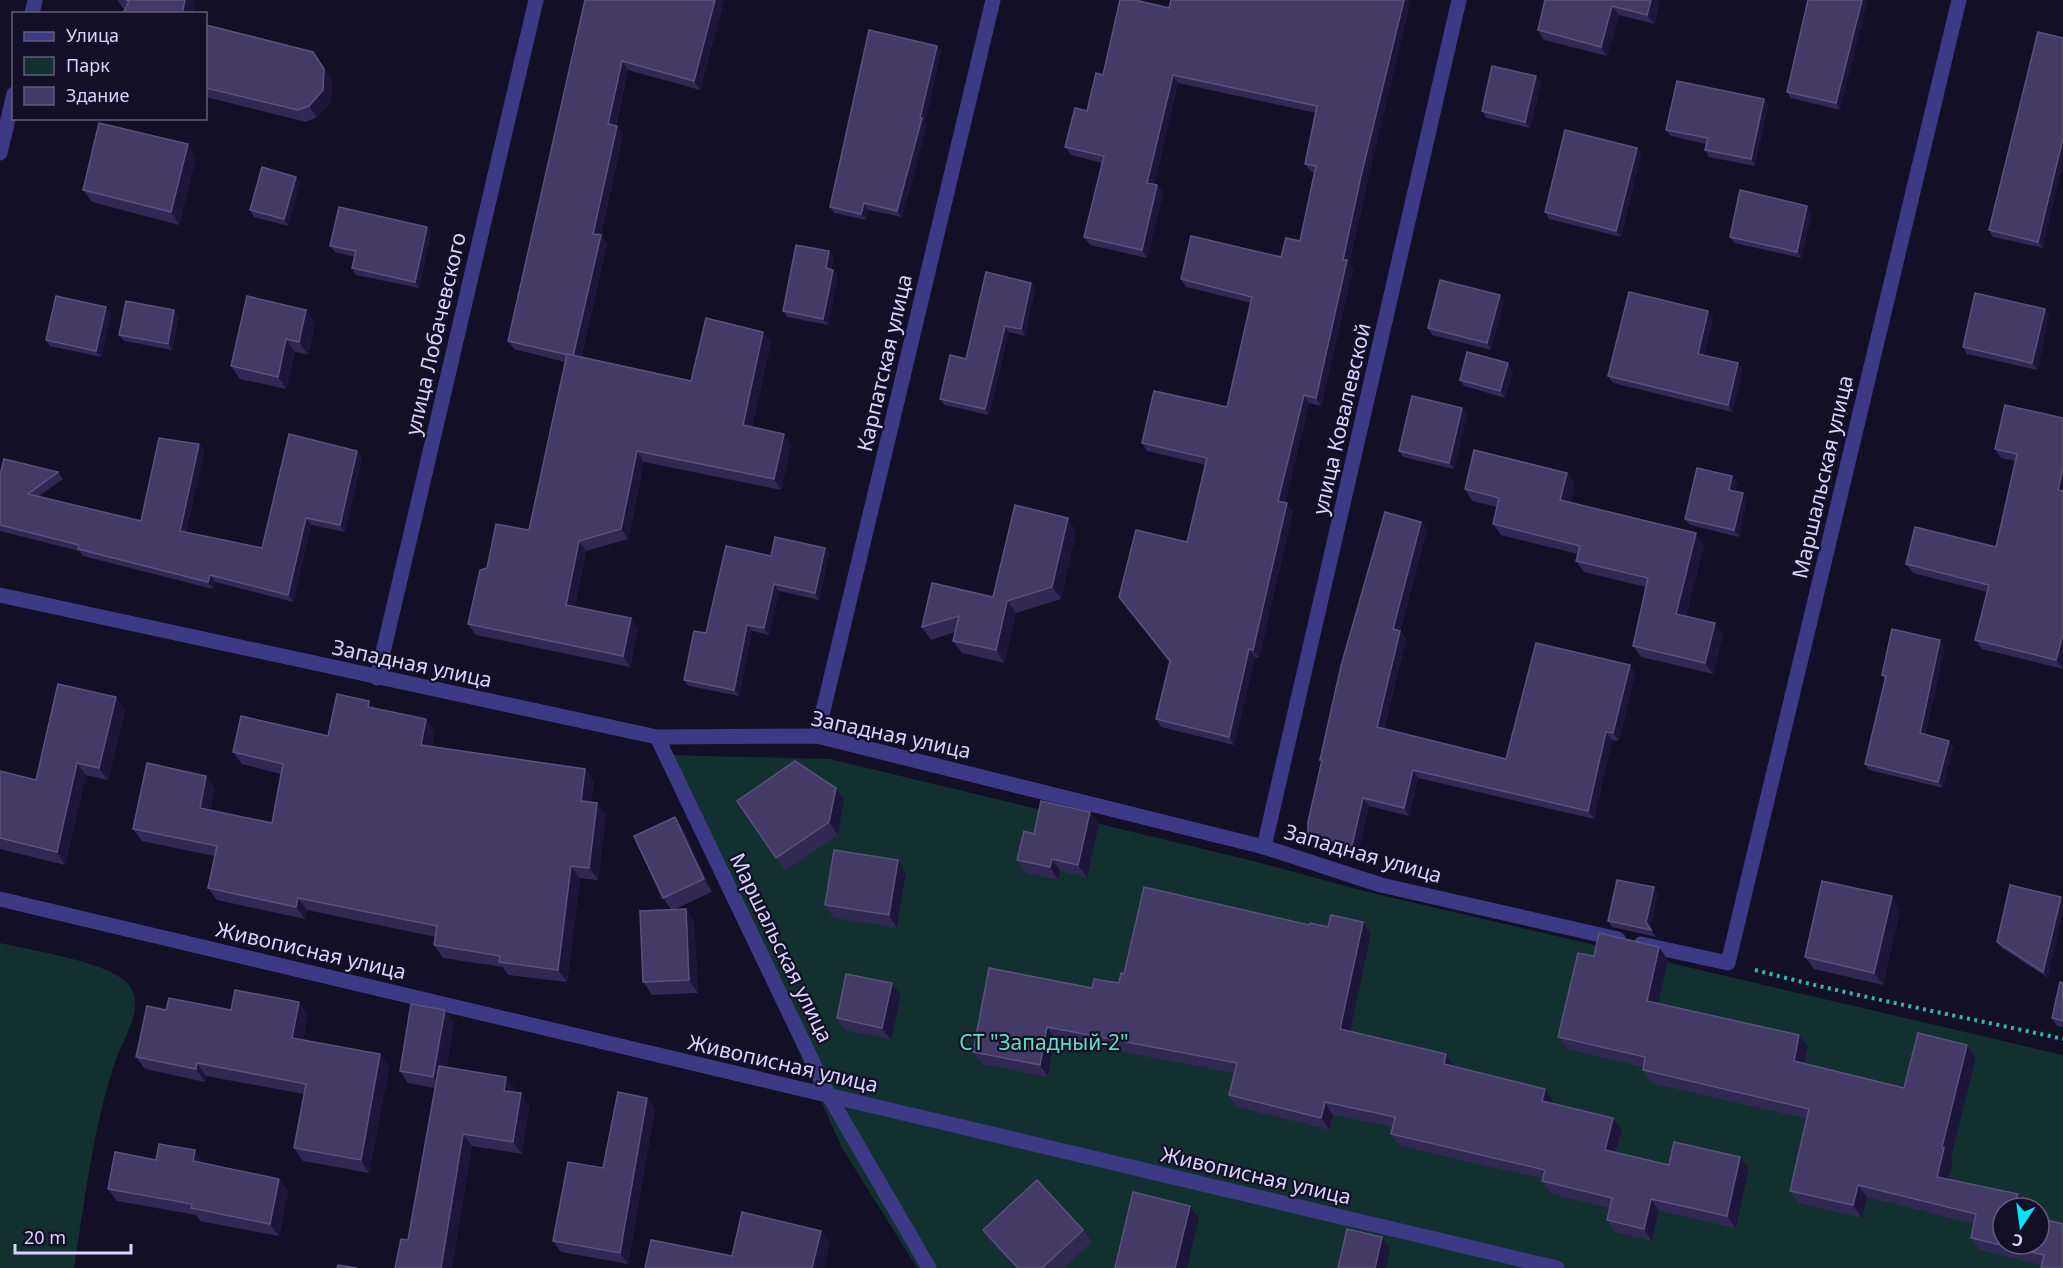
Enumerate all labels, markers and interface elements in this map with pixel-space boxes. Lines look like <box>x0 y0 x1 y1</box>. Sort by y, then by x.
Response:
legend <box>12 12 207 120</box>
text: Улица <box>66 23 119 47</box>
text: Парк <box>66 53 110 77</box>
text: Здание <box>66 83 130 107</box>
street label: улица Лобачевского <box>398 230 472 438</box>
street label: Карпатская улица <box>850 271 918 454</box>
street label: улица Ковалевской <box>1305 320 1377 517</box>
street label: Маршальская улица <box>1785 372 1859 581</box>
street label: Западная улица <box>330 632 495 694</box>
street label: Западная улица <box>809 703 974 765</box>
street label: Западная улица <box>1281 817 1445 889</box>
street label: Маршальская улица <box>724 848 840 1047</box>
street label: Живописная улица <box>213 915 409 986</box>
street label: Живописная улица <box>685 1028 881 1099</box>
park label: СТ "Западный-2" <box>959 1028 1129 1056</box>
street label: Живописная улица <box>1158 1140 1354 1211</box>
north arrow <box>1991 1196 2051 1256</box>
scale bar <box>15 1217 130 1255</box>
text: 20 m <box>24 1225 66 1249</box>
text: С <box>2010 1229 2025 1252</box>

